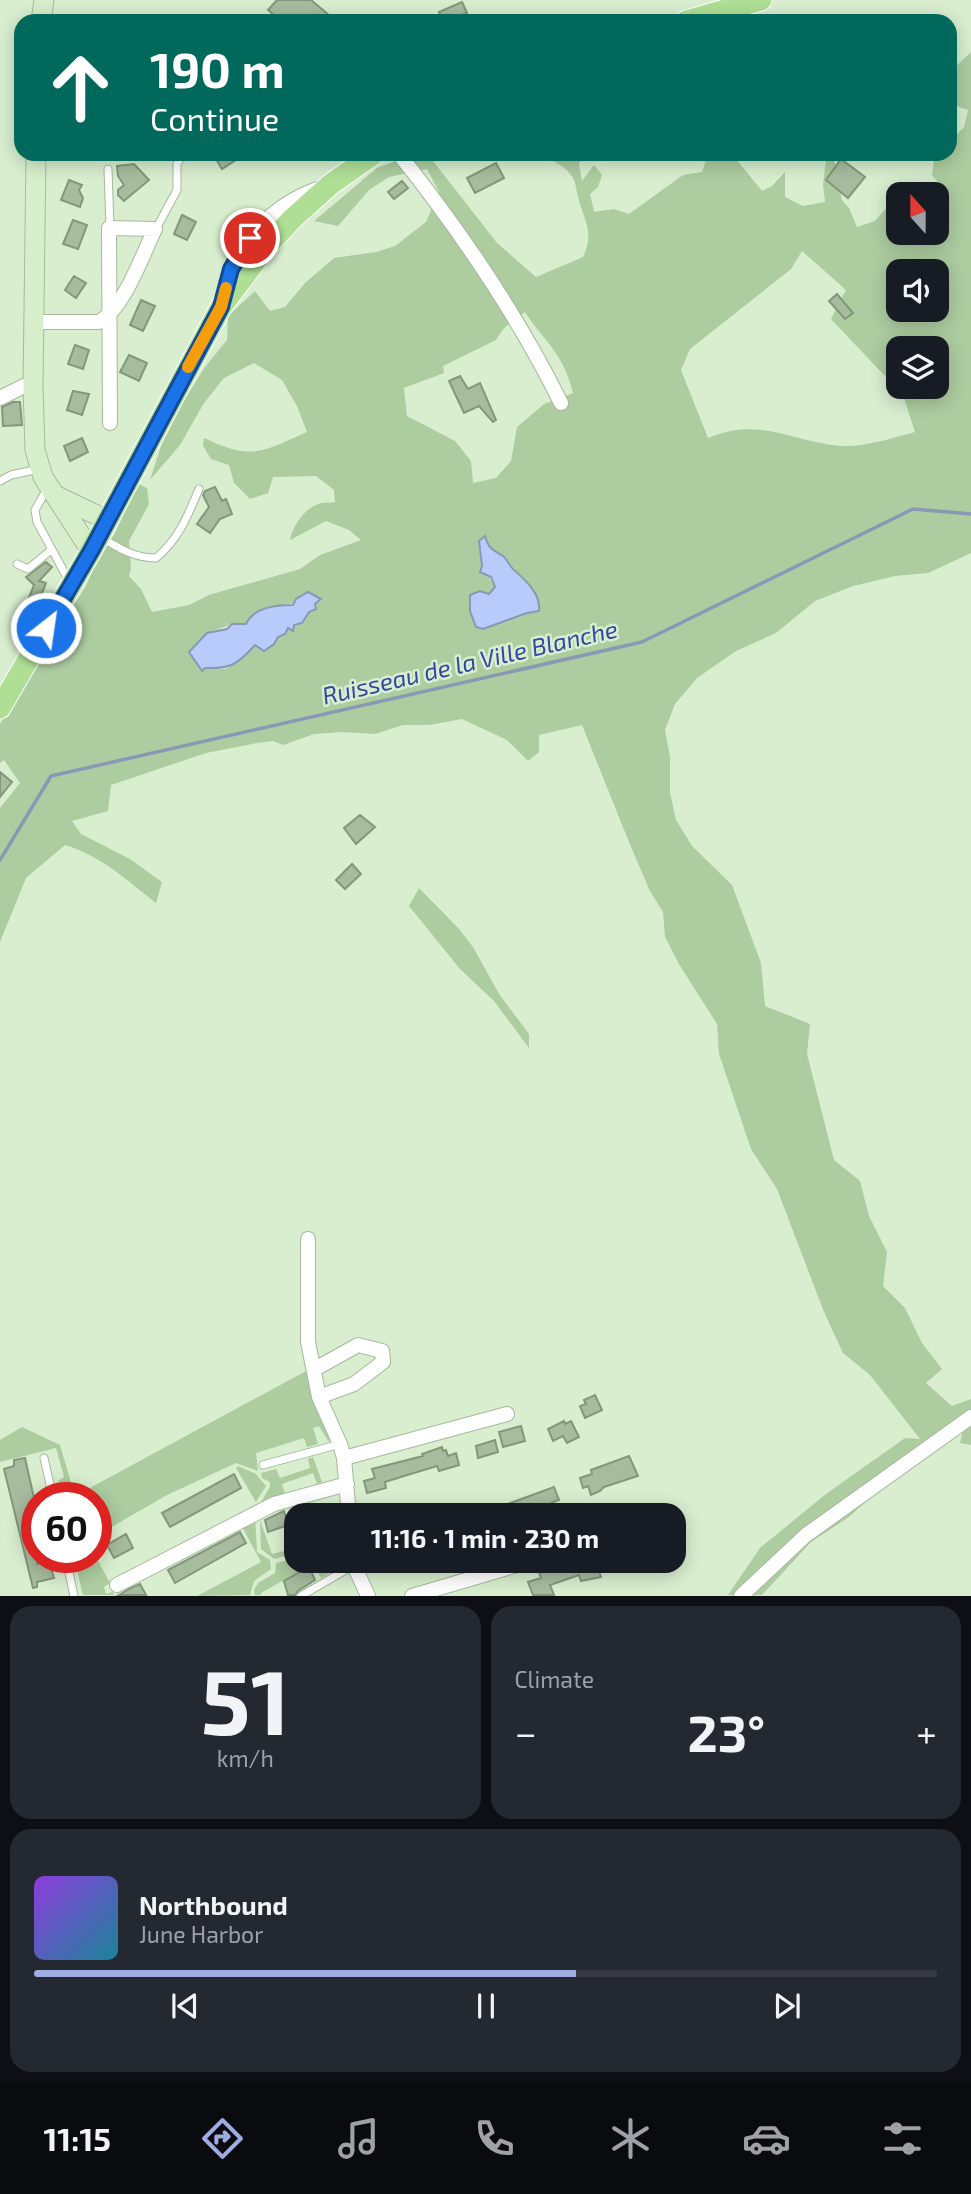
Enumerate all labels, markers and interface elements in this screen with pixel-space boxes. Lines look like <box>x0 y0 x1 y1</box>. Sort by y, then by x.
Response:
text: 190 m <box>150 39 285 98</box>
icon: ahead <box>35 42 126 133</box>
text: Continue <box>150 99 279 137</box>
north arrow <box>886 182 948 245</box>
map controls <box>886 182 949 399</box>
pin <box>220 208 280 268</box>
icon: arrive <box>231 219 269 257</box>
button: sound <box>886 259 949 322</box>
button: layers <box>886 336 949 399</box>
position arrow <box>9 591 83 665</box>
water label: Ruisseau de la Ville Blanche <box>319 613 620 710</box>
speed limit sign: 60 <box>21 1482 112 1573</box>
text: 11:16 · 1 min · 230 m <box>371 1522 599 1553</box>
text: 51 <box>200 1644 290 1753</box>
text: Climate <box>515 1665 594 1693</box>
text: 23° <box>688 1700 765 1762</box>
text: − <box>515 1709 537 1755</box>
text: + <box>916 1709 937 1755</box>
text: km/h <box>217 1744 274 1772</box>
text: Northbound <box>139 1889 288 1920</box>
text: June Harbor <box>139 1920 263 1948</box>
icon: previous <box>166 1987 204 2025</box>
icon: pause <box>467 1987 505 2025</box>
icon: next <box>768 1987 806 2025</box>
icon: directions <box>198 2114 247 2163</box>
icon: music <box>334 2114 383 2163</box>
icon: phone <box>470 2114 519 2163</box>
icon: climate <box>606 2114 655 2163</box>
icon: car <box>742 2114 791 2163</box>
icon: filters <box>878 2114 927 2163</box>
text: 11:15 <box>44 2119 111 2157</box>

